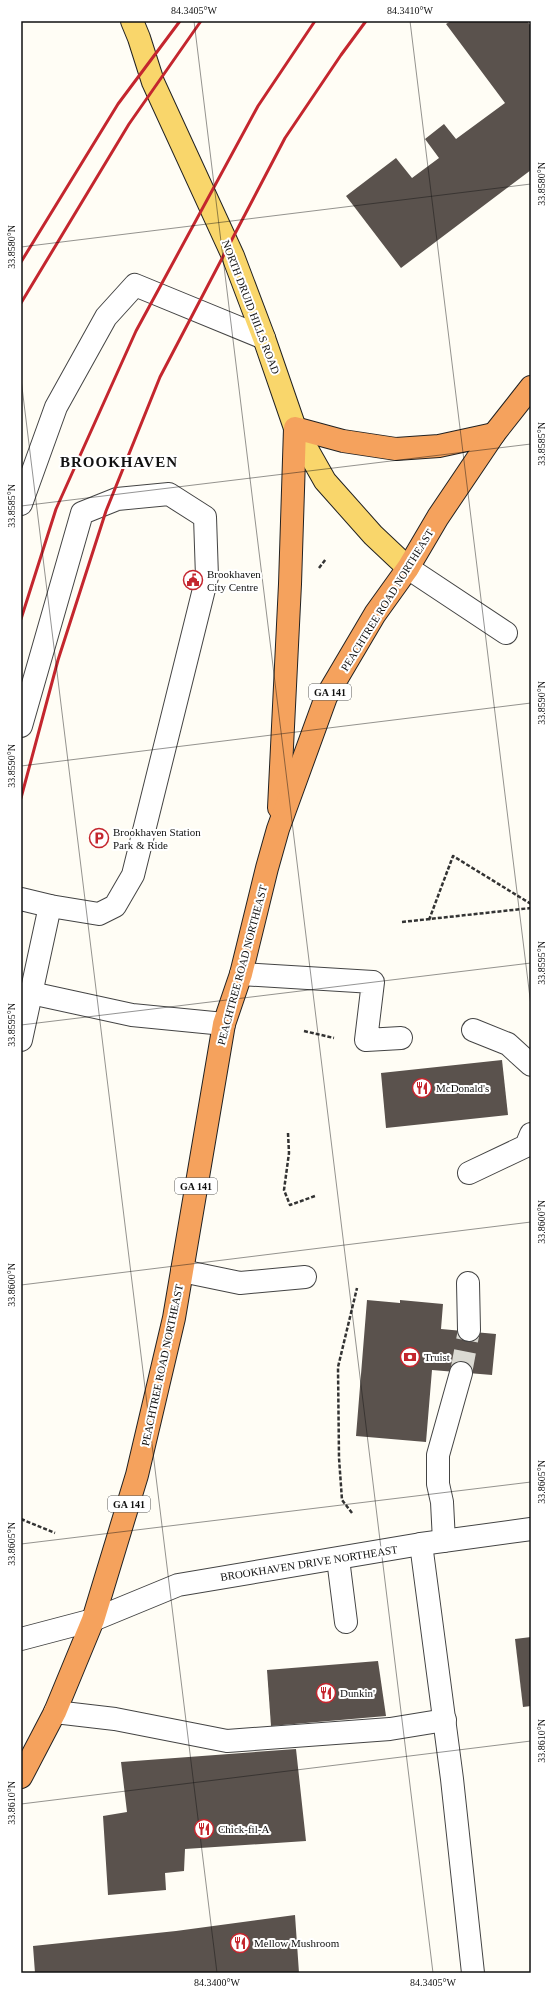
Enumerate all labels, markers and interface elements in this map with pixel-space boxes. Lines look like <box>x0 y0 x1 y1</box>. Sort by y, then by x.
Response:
text: 84.3405°W <box>171 5 218 16</box>
text: 84.3410°W <box>387 5 434 16</box>
text: 33.8580°N <box>536 162 547 206</box>
text: 33.8580°N <box>6 225 17 269</box>
street label: NORTH DRUID HILLS ROAD <box>220 238 282 376</box>
text: 33.8585°N <box>536 422 547 466</box>
district label: BROOKHAVEN <box>60 454 178 470</box>
text: 33.8585°N <box>6 484 17 528</box>
street label: PEACHTREE ROAD NORTHEAST <box>338 527 436 673</box>
place label: Brookhaven City Centre <box>207 568 261 593</box>
public building icon: Brookhaven City Centre <box>182 569 204 591</box>
text: 33.8590°N <box>536 681 547 725</box>
road number: GA 141 <box>309 684 351 700</box>
text: 33.8590°N <box>6 744 17 788</box>
place label: Brookhaven Station Park & Ride <box>113 826 201 851</box>
parking icon: Brookhaven Station Park & Ride <box>88 827 110 849</box>
street label: PEACHTREE ROAD NORTHEAST <box>215 884 269 1046</box>
text: 33.8595°N <box>536 941 547 985</box>
text: 33.8595°N <box>6 1003 17 1047</box>
restaurant icon: McDonald's <box>411 1077 433 1099</box>
place label: McDonald's <box>436 1082 489 1094</box>
road number: GA 141 <box>175 1178 217 1194</box>
text: 33.8600°N <box>536 1200 547 1244</box>
text: 33.8600°N <box>6 1263 17 1307</box>
street label: PEACHTREE ROAD NORTHEAST <box>139 1283 185 1447</box>
bank icon: Truist <box>399 1346 421 1368</box>
place label: Truist <box>424 1351 450 1363</box>
text: 33.8605°N <box>536 1460 547 1504</box>
road number: GA 141 <box>108 1496 150 1512</box>
text: 33.8605°N <box>6 1522 17 1566</box>
street label: BROOKHAVEN DRIVE NORTHEAST <box>219 1543 399 1583</box>
restaurant icon: Dunkin' <box>315 1682 337 1704</box>
place label: Dunkin' <box>340 1687 375 1699</box>
text: 33.8610°N <box>536 1719 547 1763</box>
text: 33.8610°N <box>6 1781 17 1825</box>
restaurant icon: Chick-fil-A <box>193 1818 215 1840</box>
place label: Chick-fil-A <box>218 1823 269 1835</box>
restaurant icon: Mellow Mushroom <box>229 1932 251 1954</box>
place label: Mellow Mushroom <box>254 1937 340 1949</box>
text: 84.3400°W <box>194 1977 241 1988</box>
text: 84.3405°W <box>410 1977 457 1988</box>

